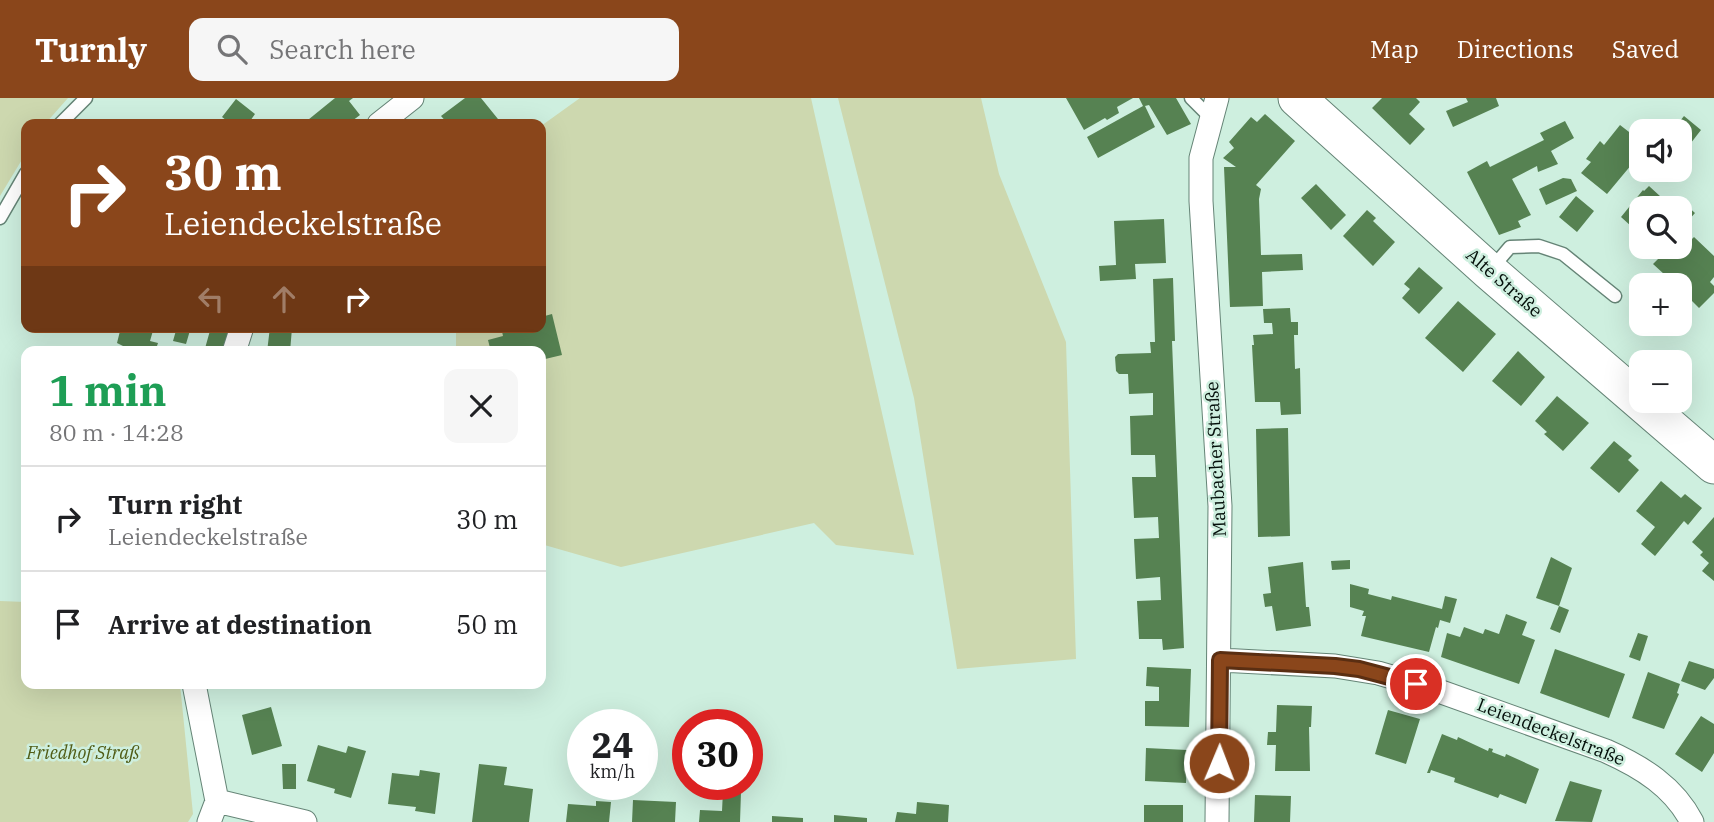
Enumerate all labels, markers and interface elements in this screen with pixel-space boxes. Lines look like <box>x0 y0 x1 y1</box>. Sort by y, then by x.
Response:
search box <box>189 18 679 81</box>
text: Turnly <box>35 28 147 71</box>
icon: search <box>213 30 251 68</box>
text: Search here <box>269 32 416 66</box>
text: Map <box>1370 33 1419 65</box>
text: Directions <box>1457 33 1574 65</box>
text: Saved <box>1612 33 1679 65</box>
map controls <box>1629 119 1692 413</box>
button: sound <box>1629 119 1692 182</box>
text: 30 m <box>164 140 282 203</box>
icon: right <box>49 147 140 238</box>
button: search <box>1629 196 1692 259</box>
text: Leiendeckelstraße <box>164 202 442 244</box>
street label: Alte Straße <box>1461 243 1547 322</box>
button: + <box>1629 273 1692 336</box>
icon: left <box>192 280 230 318</box>
icon: ahead <box>265 280 303 318</box>
icon: right <box>338 280 376 318</box>
button: − <box>1629 350 1692 413</box>
text: 1 min <box>49 363 167 418</box>
button: close <box>444 369 518 443</box>
street label: Maubacher Straße <box>1200 381 1231 537</box>
text: 80 m · 14:28 <box>49 417 184 447</box>
text: Turn right <box>108 487 242 521</box>
icon: right <box>49 500 87 538</box>
text: 30 m <box>456 502 518 536</box>
text: Leiendeckelstraße <box>108 521 308 551</box>
icon: arrive <box>49 605 87 643</box>
text: Arrive at destination <box>108 607 372 641</box>
text: 50 m <box>456 607 518 641</box>
pin <box>1386 654 1446 714</box>
icon: arrive <box>1397 665 1435 703</box>
street label: Leiendeckelstraße <box>1474 693 1628 770</box>
speed limit sign: 30 <box>672 709 763 800</box>
text: 24 <box>591 722 634 768</box>
position arrow <box>1182 726 1256 800</box>
park label: Friedhof Straß <box>26 741 140 764</box>
text: km/h <box>590 760 635 783</box>

